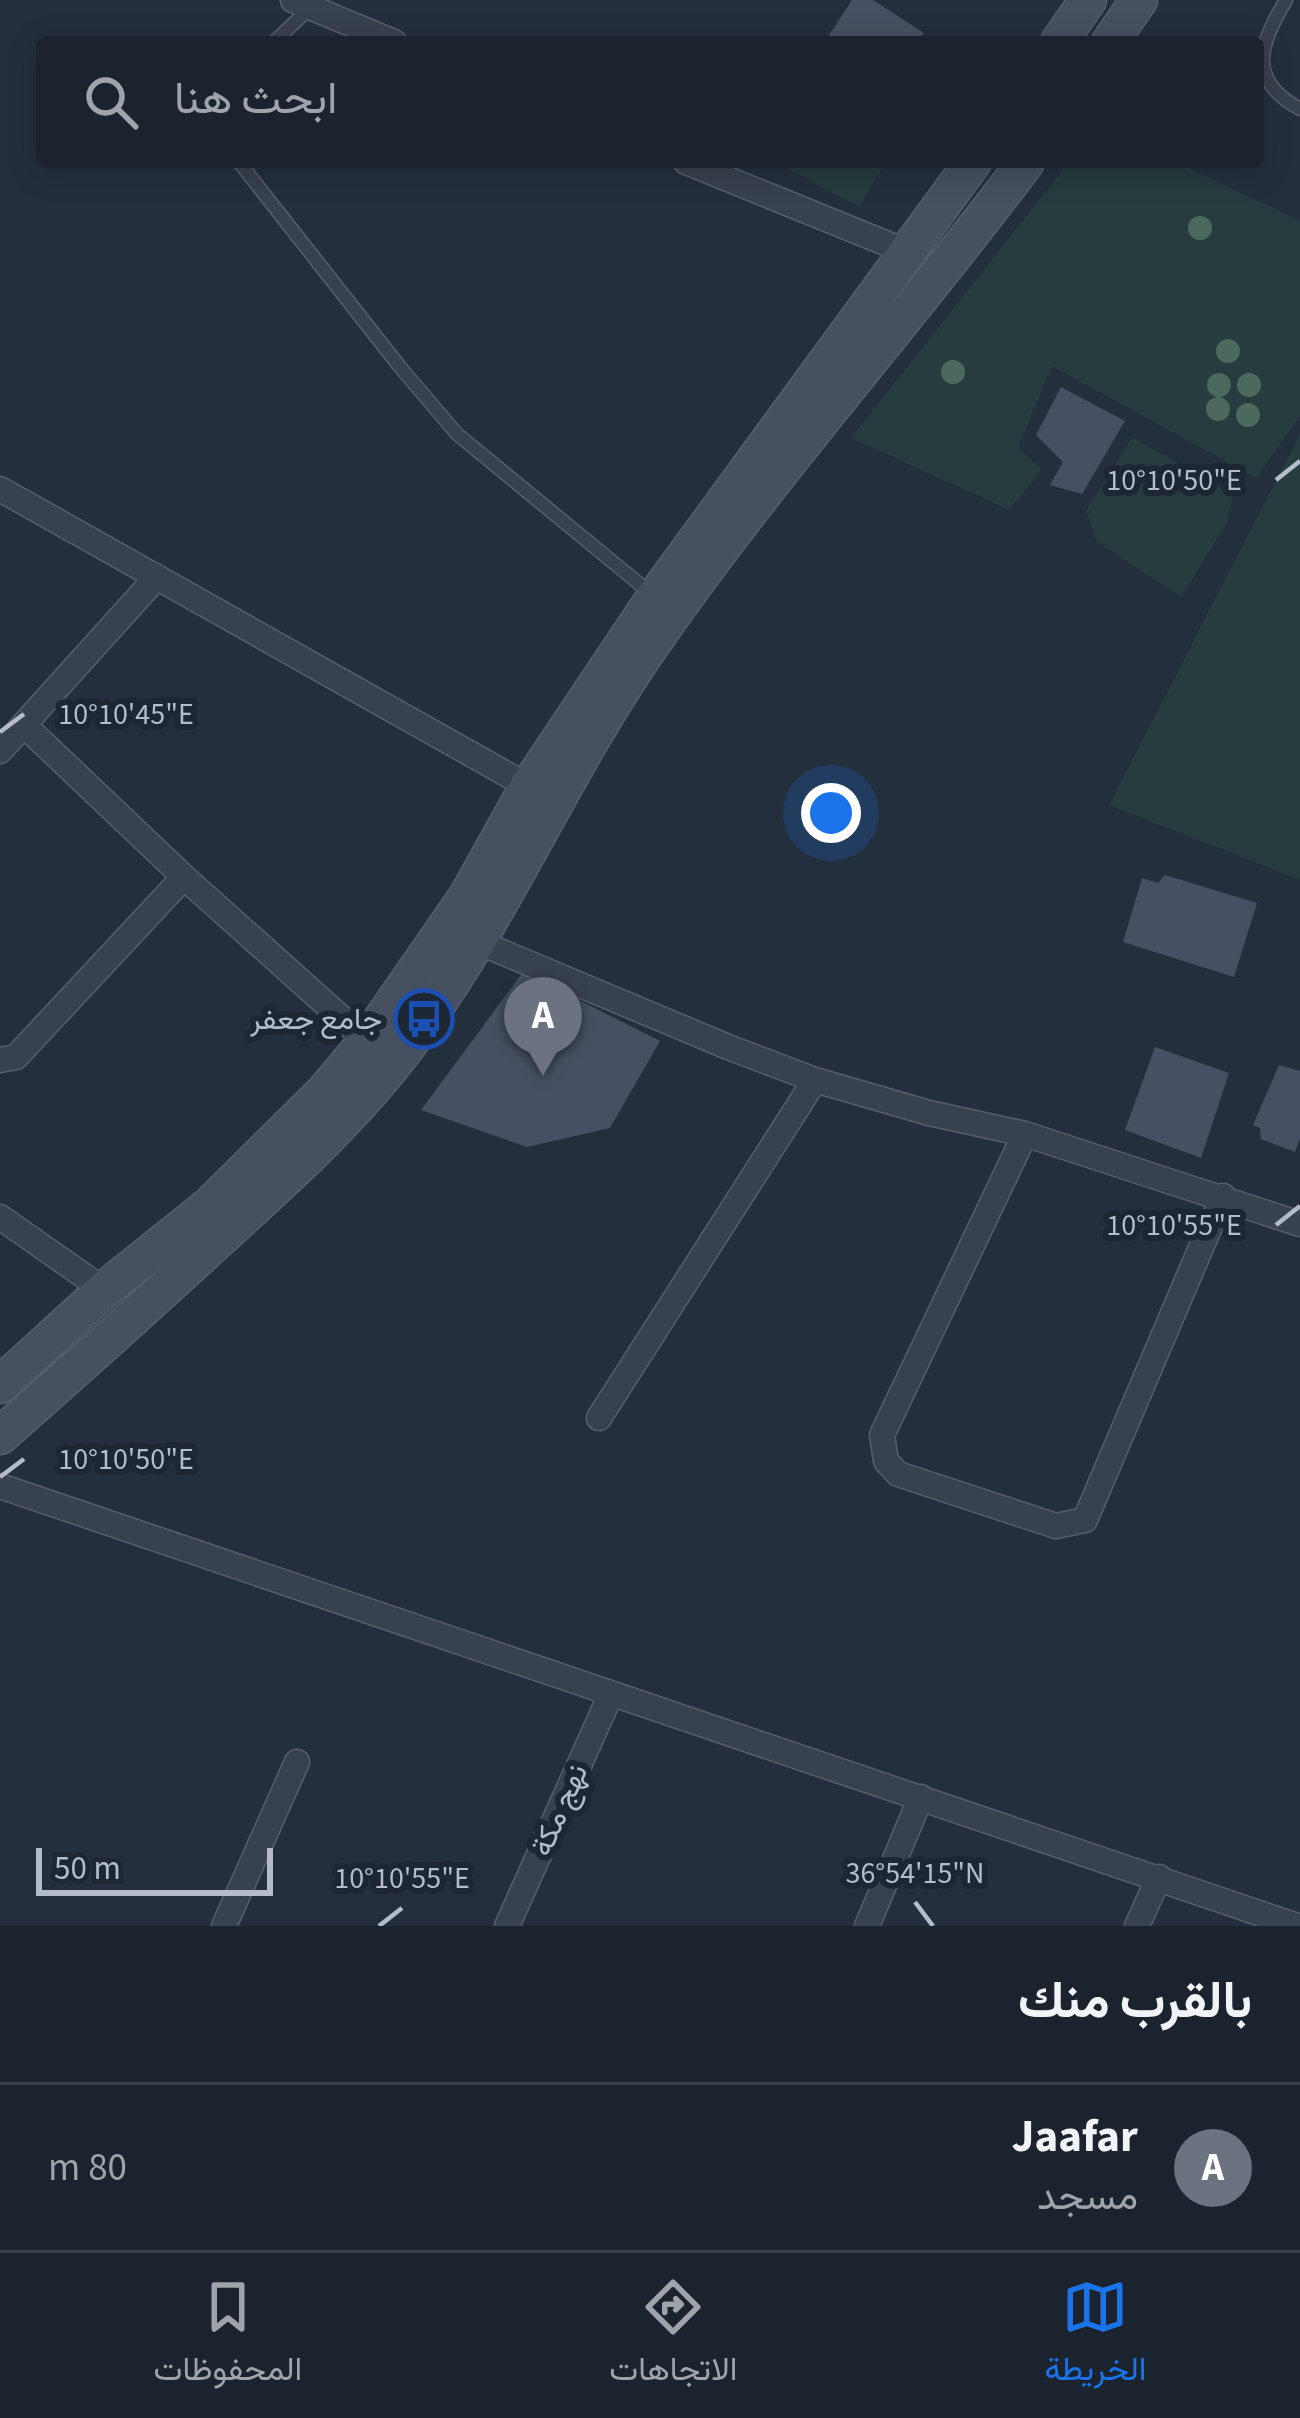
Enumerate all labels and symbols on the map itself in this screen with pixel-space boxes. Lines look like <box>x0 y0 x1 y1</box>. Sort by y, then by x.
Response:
text: 10°10'50"E <box>1106 459 1242 502</box>
text: 10°10'45"E <box>58 693 194 736</box>
your location <box>801 783 861 843</box>
pin: A <box>504 977 582 1076</box>
bus stop icon: جامع جعفر <box>393 988 455 1050</box>
place label: جامع جعفر <box>249 998 382 1041</box>
text: 10°10'55"E <box>1106 1204 1242 1247</box>
text: 10°10'50"E <box>58 1438 194 1481</box>
street label: نهج مكة <box>520 1757 599 1863</box>
scale bar <box>36 1842 273 1895</box>
text: 36°54'15"N <box>845 1852 985 1895</box>
text: 10°10'55"E <box>334 1857 470 1900</box>

